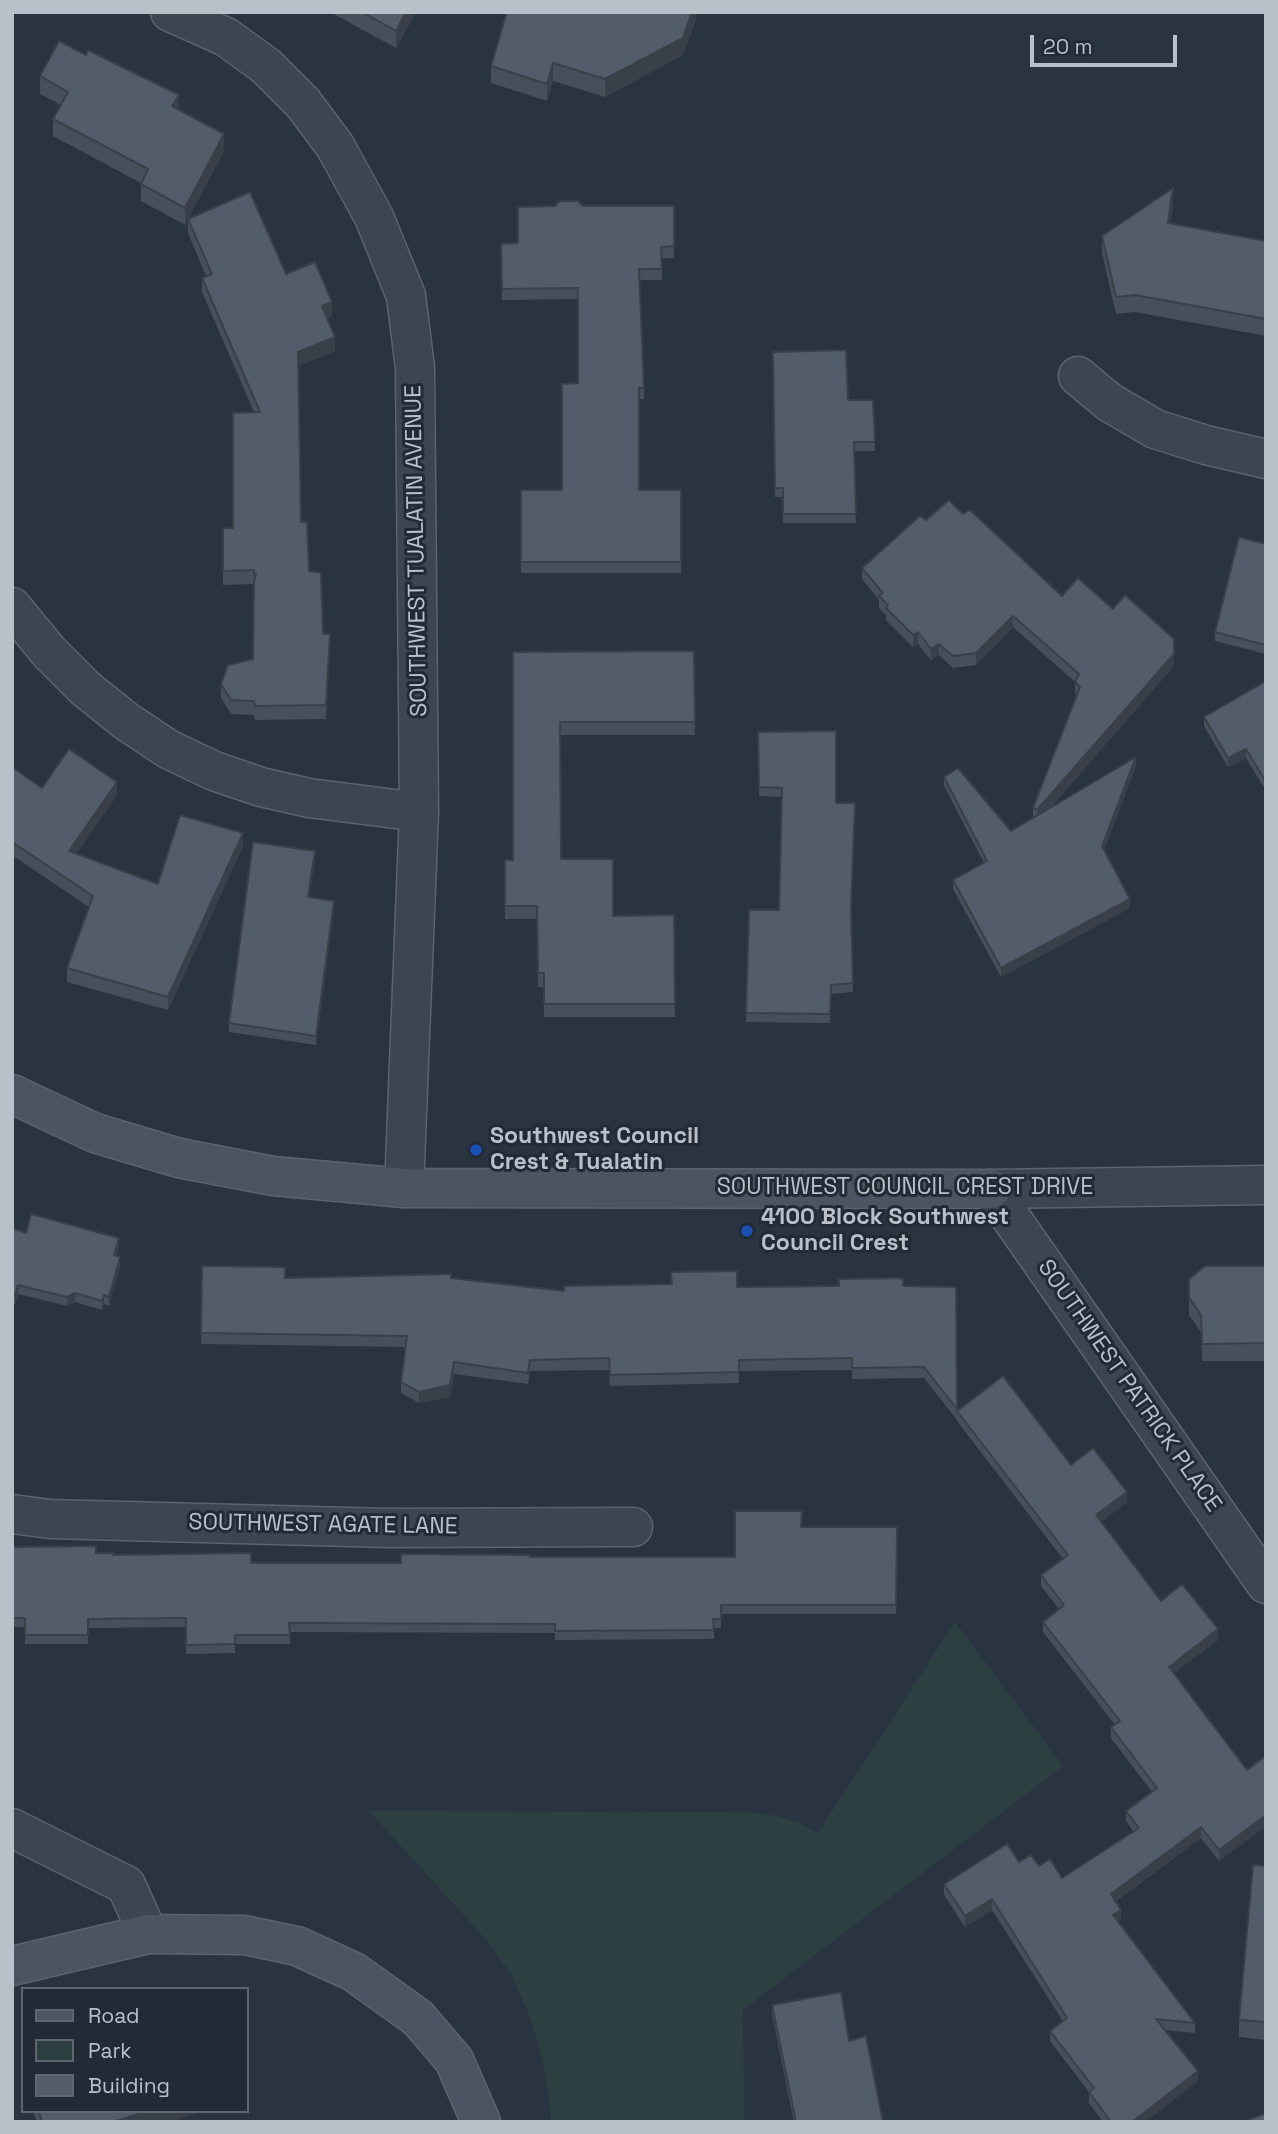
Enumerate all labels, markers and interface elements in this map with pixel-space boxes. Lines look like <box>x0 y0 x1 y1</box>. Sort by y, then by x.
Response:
scale bar <box>1033 21 1180 65</box>
text: 20 m <box>1043 33 1093 60</box>
street label: SOUTHWEST TUALATIN AVENUE <box>400 385 434 717</box>
place label: Southwest Council Crest & Tualatin <box>490 1123 699 1177</box>
marker: Southwest Council Crest & Tualatin <box>468 1142 484 1158</box>
street label: SOUTHWEST COUNCIL CREST DRIVE <box>717 1174 1093 1202</box>
place label: 4100 Block Southwest Council Crest <box>761 1204 1009 1258</box>
marker: 4100 Block Southwest Council Crest <box>739 1223 755 1239</box>
street label: SOUTHWEST PATRICK PLACE <box>1031 1255 1227 1517</box>
street label: SOUTHWEST AGATE LANE <box>188 1509 458 1541</box>
legend <box>21 1987 248 2113</box>
text: Road <box>88 2002 140 2029</box>
text: Park <box>88 2037 132 2064</box>
text: Building <box>88 2072 170 2099</box>

